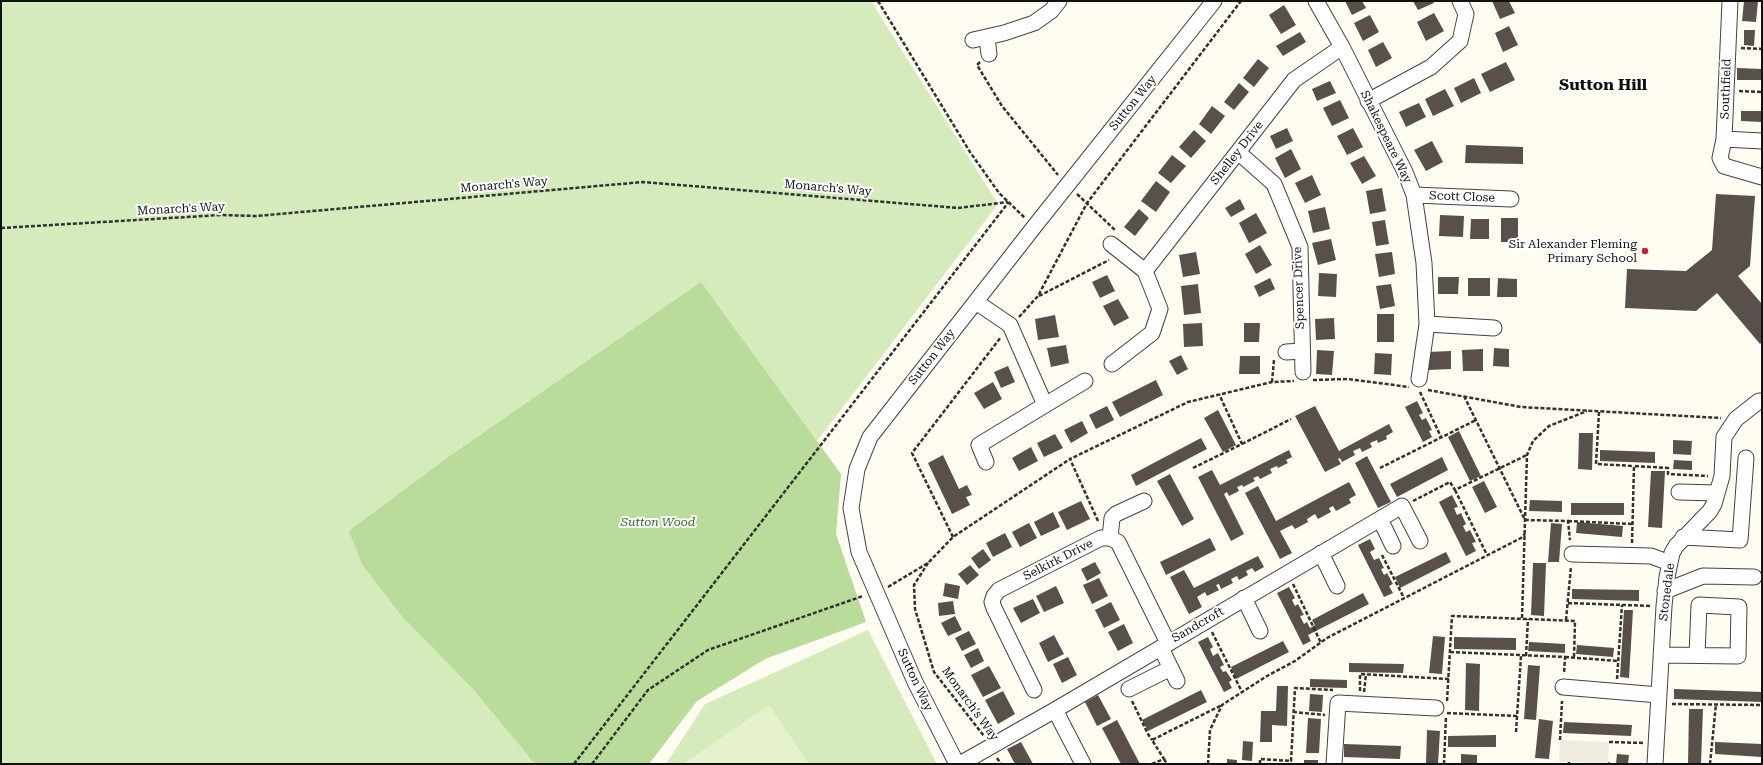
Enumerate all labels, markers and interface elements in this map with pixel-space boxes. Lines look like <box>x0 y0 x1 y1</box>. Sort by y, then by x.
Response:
street label: Southfield <box>1718 58 1734 120</box>
street label: Sutton Way <box>1106 72 1160 134</box>
district label: Sutton Hill <box>1559 75 1647 95</box>
street label: Shakespeare Way <box>1357 88 1415 186</box>
street label: Shelley Drive <box>1208 118 1266 188</box>
street label: Monarch's Way <box>460 174 548 196</box>
street label: Monarch's Way <box>784 177 872 199</box>
street label: Scott Close <box>1429 189 1495 205</box>
street label: Monarch's Way <box>137 200 225 218</box>
place label: Sir Alexander Fleming Primary School <box>1509 237 1637 265</box>
marker: Sir Alexander Fleming Primary School <box>1640 246 1650 256</box>
street label: Spencer Drive <box>1290 247 1308 329</box>
street label: Sutton Way <box>906 326 958 388</box>
park label: Sutton Wood <box>621 515 695 529</box>
street label: Selkirk Drive <box>1021 536 1095 584</box>
street label: Stonedale <box>1656 562 1678 622</box>
street label: Sandcroft <box>1169 604 1227 646</box>
street label: Sutton Way <box>894 647 936 713</box>
street label: Monarch's Way <box>938 664 1002 744</box>

